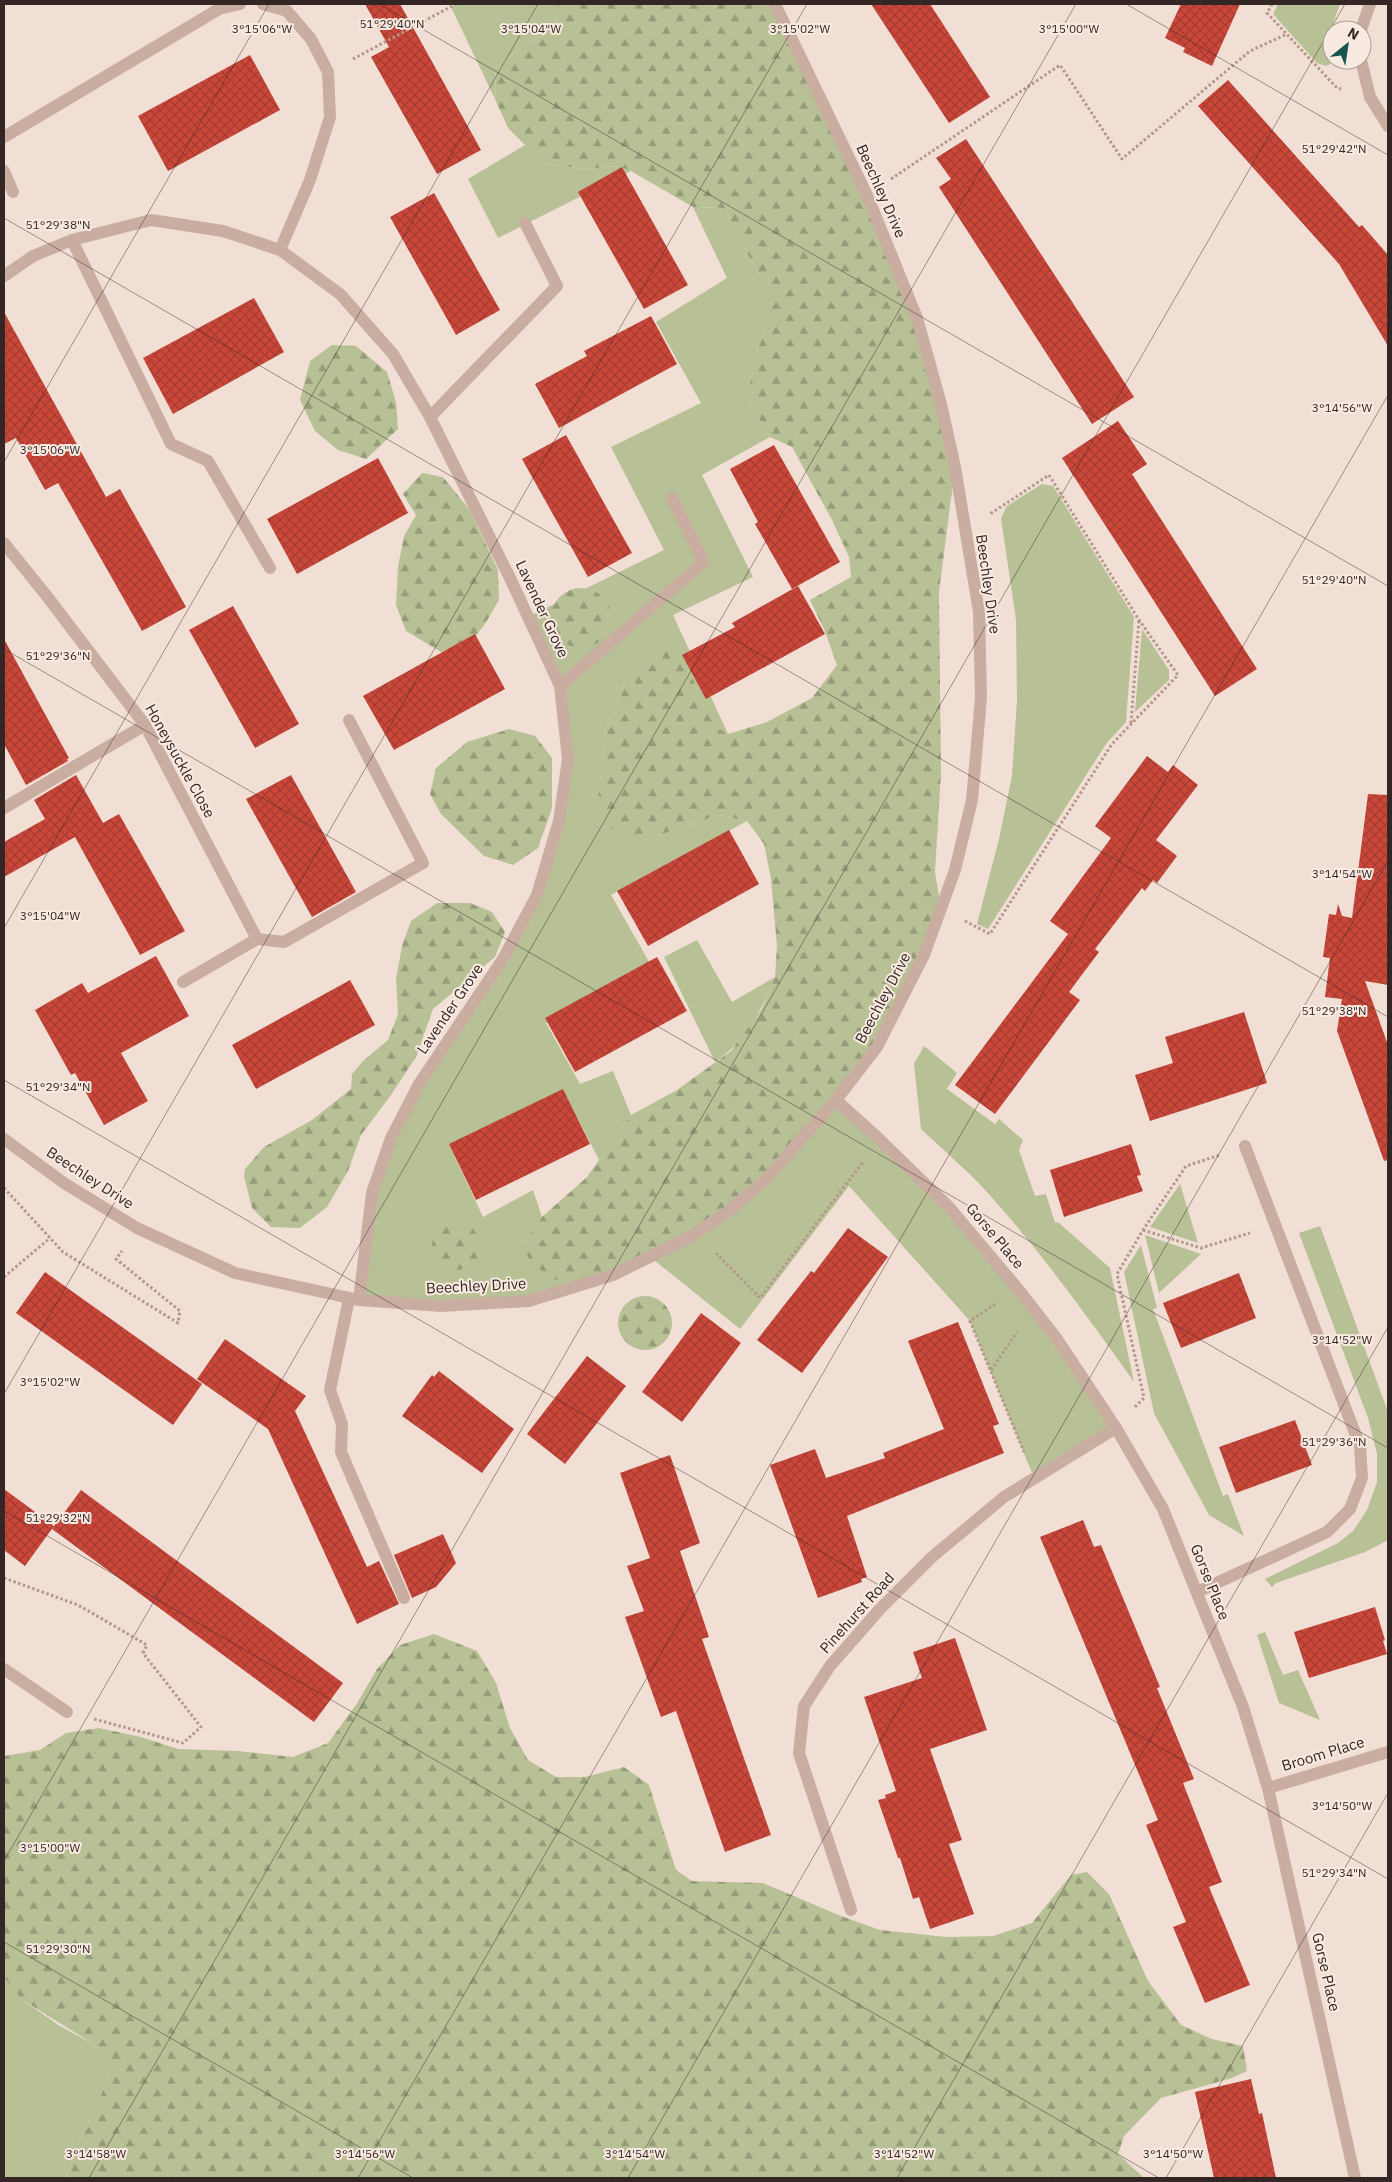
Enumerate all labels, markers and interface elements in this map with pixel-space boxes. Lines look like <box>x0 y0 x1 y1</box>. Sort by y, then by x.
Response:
text: 51°29'40"N <box>359 16 425 31</box>
north arrow <box>1322 20 1372 70</box>
text: 3°15'06"W <box>232 21 293 36</box>
text: 3°15'04"W <box>501 21 562 36</box>
text: 3°15'02"W <box>770 21 831 36</box>
text: 3°15'00"W <box>1039 21 1100 36</box>
text: N <box>1345 23 1362 44</box>
street label: Beechley Drive <box>852 141 911 241</box>
text: 51°29'42"N <box>1301 141 1367 156</box>
text: 51°29'38"N <box>25 217 91 232</box>
text: 3°14'56"W <box>1312 400 1373 415</box>
text: 3°15'06"W <box>20 442 81 457</box>
street label: Beechley Drive <box>972 533 1005 635</box>
street label: Lavender Grove <box>512 557 573 660</box>
text: 51°29'40"N <box>1301 572 1367 587</box>
text: 51°29'36"N <box>25 648 91 663</box>
street label: Honeysuckle Close <box>141 700 220 821</box>
text: 3°14'54"W <box>1312 866 1373 881</box>
text: 3°15'04"W <box>20 908 81 923</box>
street label: Beechley Drive <box>851 949 915 1047</box>
street label: Lavender Grove <box>412 960 487 1058</box>
text: 51°29'38"N <box>1301 1003 1367 1018</box>
text: 51°29'34"N <box>25 1079 91 1094</box>
street label: Beechley Drive <box>43 1142 138 1213</box>
street label: Gorse Place <box>962 1199 1028 1273</box>
street label: Beechley Drive <box>425 1273 527 1298</box>
text: 3°14'52"W <box>1312 1332 1373 1347</box>
text: 3°15'02"W <box>20 1374 81 1389</box>
text: 51°29'36"N <box>1301 1434 1367 1449</box>
text: 51°29'32"N <box>25 1510 91 1525</box>
street label: Gorse Place <box>1187 1541 1234 1623</box>
street label: Pinehurst Road <box>815 1568 898 1657</box>
street label: Broom Place <box>1279 1732 1367 1775</box>
text: 3°14'50"W <box>1312 1798 1373 1813</box>
text: 3°15'00"W <box>20 1840 81 1855</box>
text: 51°29'34"N <box>1301 1865 1367 1880</box>
street label: Gorse Place <box>1308 1931 1345 2013</box>
text: 51°29'30"N <box>25 1941 91 1956</box>
text: 3°14'58"W <box>66 2146 127 2161</box>
text: 3°14'56"W <box>335 2146 396 2161</box>
text: 3°14'54"W <box>605 2146 666 2161</box>
text: 3°14'52"W <box>874 2146 935 2161</box>
text: 3°14'50"W <box>1143 2146 1204 2161</box>

